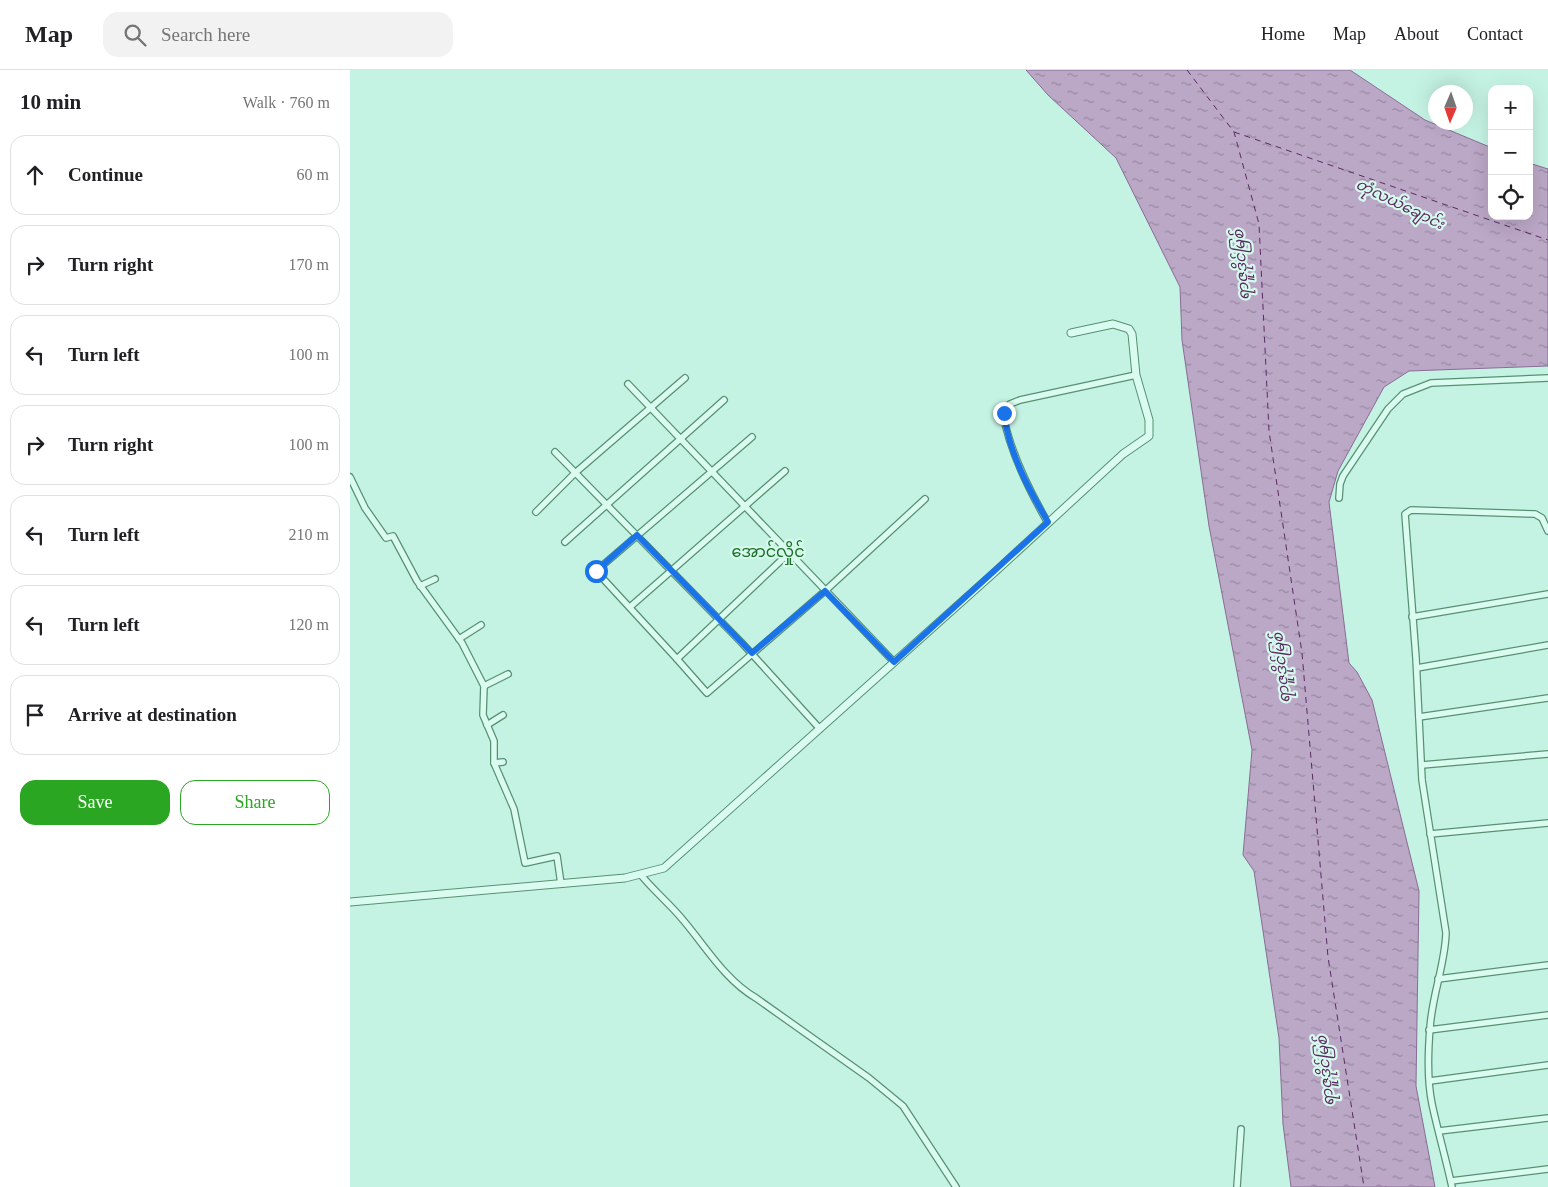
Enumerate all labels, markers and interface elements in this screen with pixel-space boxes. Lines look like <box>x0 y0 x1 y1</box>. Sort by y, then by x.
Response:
search box <box>103 12 453 57</box>
text: Map <box>25 21 73 47</box>
icon: search <box>121 21 149 49</box>
text: Search here <box>161 24 250 45</box>
text: Home <box>1261 24 1305 44</box>
text: Map <box>1333 24 1366 44</box>
text: About <box>1394 24 1439 44</box>
text: Contact <box>1467 24 1523 44</box>
north arrow <box>1428 85 1473 130</box>
map controls <box>1488 85 1533 220</box>
button: + <box>1488 85 1533 130</box>
text: 10 min <box>20 90 81 114</box>
text: Walk · 760 m <box>243 94 330 111</box>
button: − <box>1488 130 1533 175</box>
icon: ahead <box>21 161 49 189</box>
text: Continue <box>68 164 143 185</box>
text: 60 m <box>297 166 329 183</box>
water label: တုံလယ်ချောင်း <box>1352 173 1449 236</box>
button: locate <box>1488 175 1533 220</box>
water label: ရာဇူဒိုင်မြစ် <box>1227 227 1256 301</box>
icon: right <box>21 251 49 279</box>
text: Turn right <box>68 254 153 275</box>
text: 170 m <box>289 256 329 273</box>
icon: left <box>21 341 49 369</box>
text: Turn left <box>68 344 140 365</box>
text: 100 m <box>289 346 329 363</box>
route end <box>993 402 1016 425</box>
icon: right <box>21 431 49 459</box>
text: Turn right <box>68 434 153 455</box>
text: 100 m <box>289 436 329 453</box>
icon: left <box>21 521 49 549</box>
text: Turn left <box>68 524 140 545</box>
text: 210 m <box>289 526 329 543</box>
district label: အောင်လှိုင် <box>731 540 805 565</box>
route start <box>585 560 608 583</box>
icon: left <box>21 611 49 639</box>
text: Turn left <box>68 614 140 635</box>
text: 120 m <box>289 616 329 633</box>
water label: ရာဇူဒိုင်မြစ် <box>1266 630 1297 704</box>
icon: arrive <box>21 701 49 729</box>
text: Arrive at destination <box>68 704 237 725</box>
button: Save <box>20 780 170 825</box>
button: Share <box>180 780 330 825</box>
water label: ရာဇူဒိုင်မြစ် <box>1310 1033 1341 1107</box>

